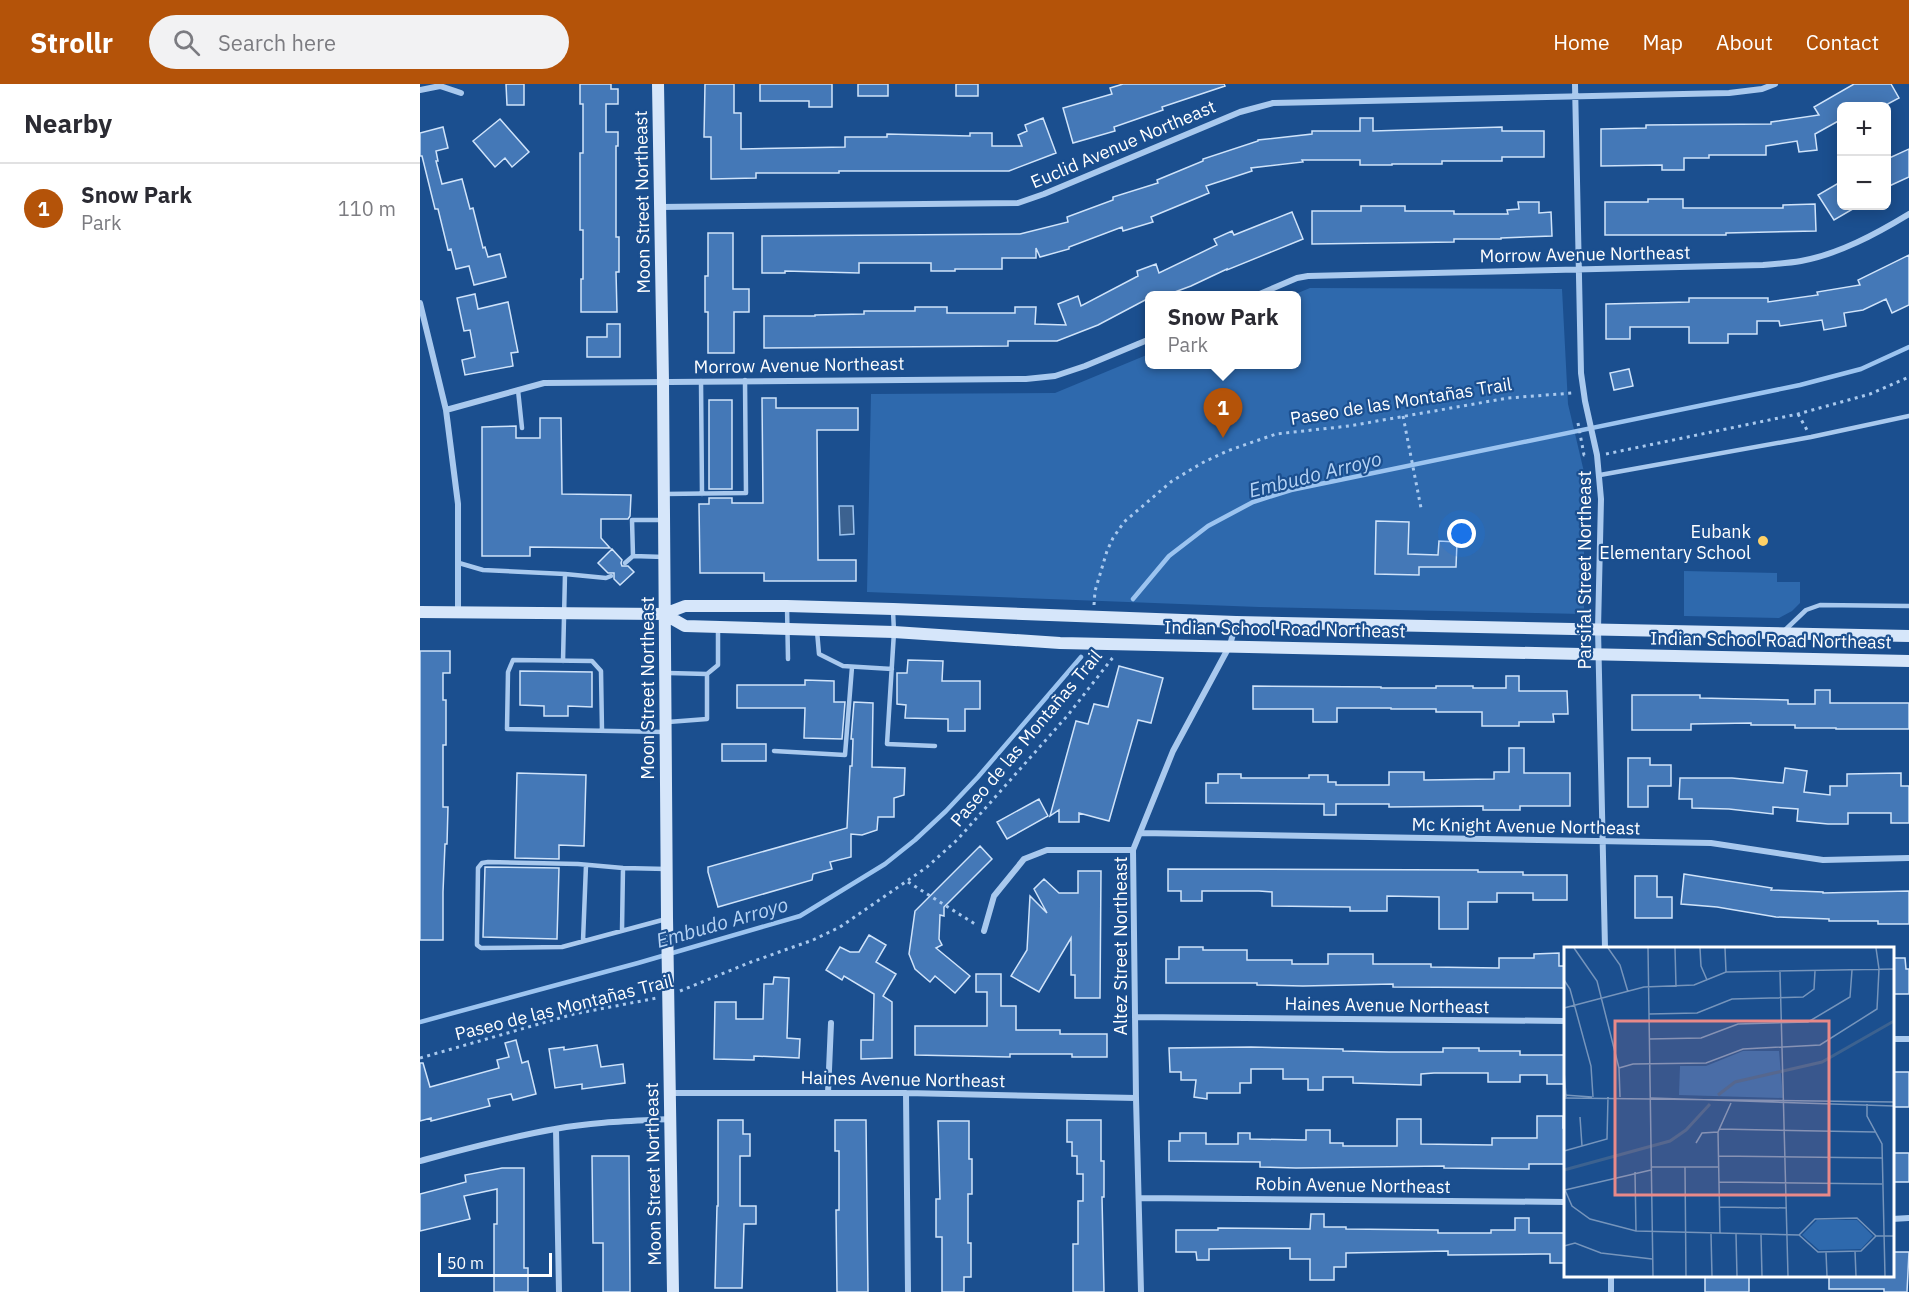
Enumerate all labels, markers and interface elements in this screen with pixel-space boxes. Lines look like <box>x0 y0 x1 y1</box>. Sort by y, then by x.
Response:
search box <box>149 15 569 69</box>
text: Strollr <box>30 24 113 61</box>
icon: search <box>170 26 203 59</box>
text: Search here <box>218 28 336 57</box>
text: Home <box>1553 28 1610 56</box>
text: Map <box>1643 28 1683 56</box>
text: About <box>1716 28 1773 56</box>
text: Contact <box>1806 28 1879 56</box>
street label: Euclid Avenue Northeast <box>1027 95 1219 193</box>
map controls <box>1837 102 1891 210</box>
button: + <box>1837 102 1891 156</box>
text: Nearby <box>24 106 112 140</box>
street label: Moon Street Northeast <box>629 110 655 294</box>
button: − <box>1837 156 1891 210</box>
text: Snow Park <box>81 180 192 209</box>
text: 1 <box>38 195 50 222</box>
text: 110 m <box>338 195 396 222</box>
text: Park <box>81 209 121 236</box>
street label: Morrow Avenue Northeast <box>1479 241 1691 267</box>
popup <box>1145 291 1301 369</box>
text: Snow Park <box>1168 302 1278 331</box>
text: Park <box>1168 331 1208 358</box>
street label: Morrow Avenue Northeast <box>693 352 905 378</box>
street label: Paseo de las Montañas Trail <box>1289 372 1514 430</box>
pin: 1 <box>1204 388 1242 438</box>
water label: Embudo Arroyo <box>1246 444 1384 504</box>
street label: Parsifal Street Northeast <box>1573 471 1596 669</box>
your location <box>1447 519 1476 548</box>
place label: Eubank Elementary School <box>1599 520 1752 564</box>
marker: Eubank Elementary School <box>1756 534 1770 548</box>
street label: Moon Street Northeast <box>636 596 659 780</box>
street label: Indian School Road Northeast <box>1164 615 1406 643</box>
street label: Indian School Road Northeast <box>1650 626 1892 654</box>
street label: Paseo de las Montañas Trail <box>945 645 1107 831</box>
street label: Mc Knight Avenue Northeast <box>1411 813 1641 839</box>
street label: Altez Street Northeast <box>1109 856 1132 1036</box>
water label: Embudo Arroyo <box>653 890 791 954</box>
inset map <box>1564 947 1894 1277</box>
street label: Paseo de las Montañas Trail <box>452 969 676 1045</box>
street label: Haines Avenue Northeast <box>1284 992 1490 1018</box>
street label: Haines Avenue Northeast <box>800 1066 1006 1092</box>
street label: Moon Street Northeast <box>640 1082 666 1266</box>
street label: Robin Avenue Northeast <box>1255 1172 1451 1198</box>
scale bar <box>438 1250 552 1278</box>
text: 50 m <box>447 1253 484 1273</box>

